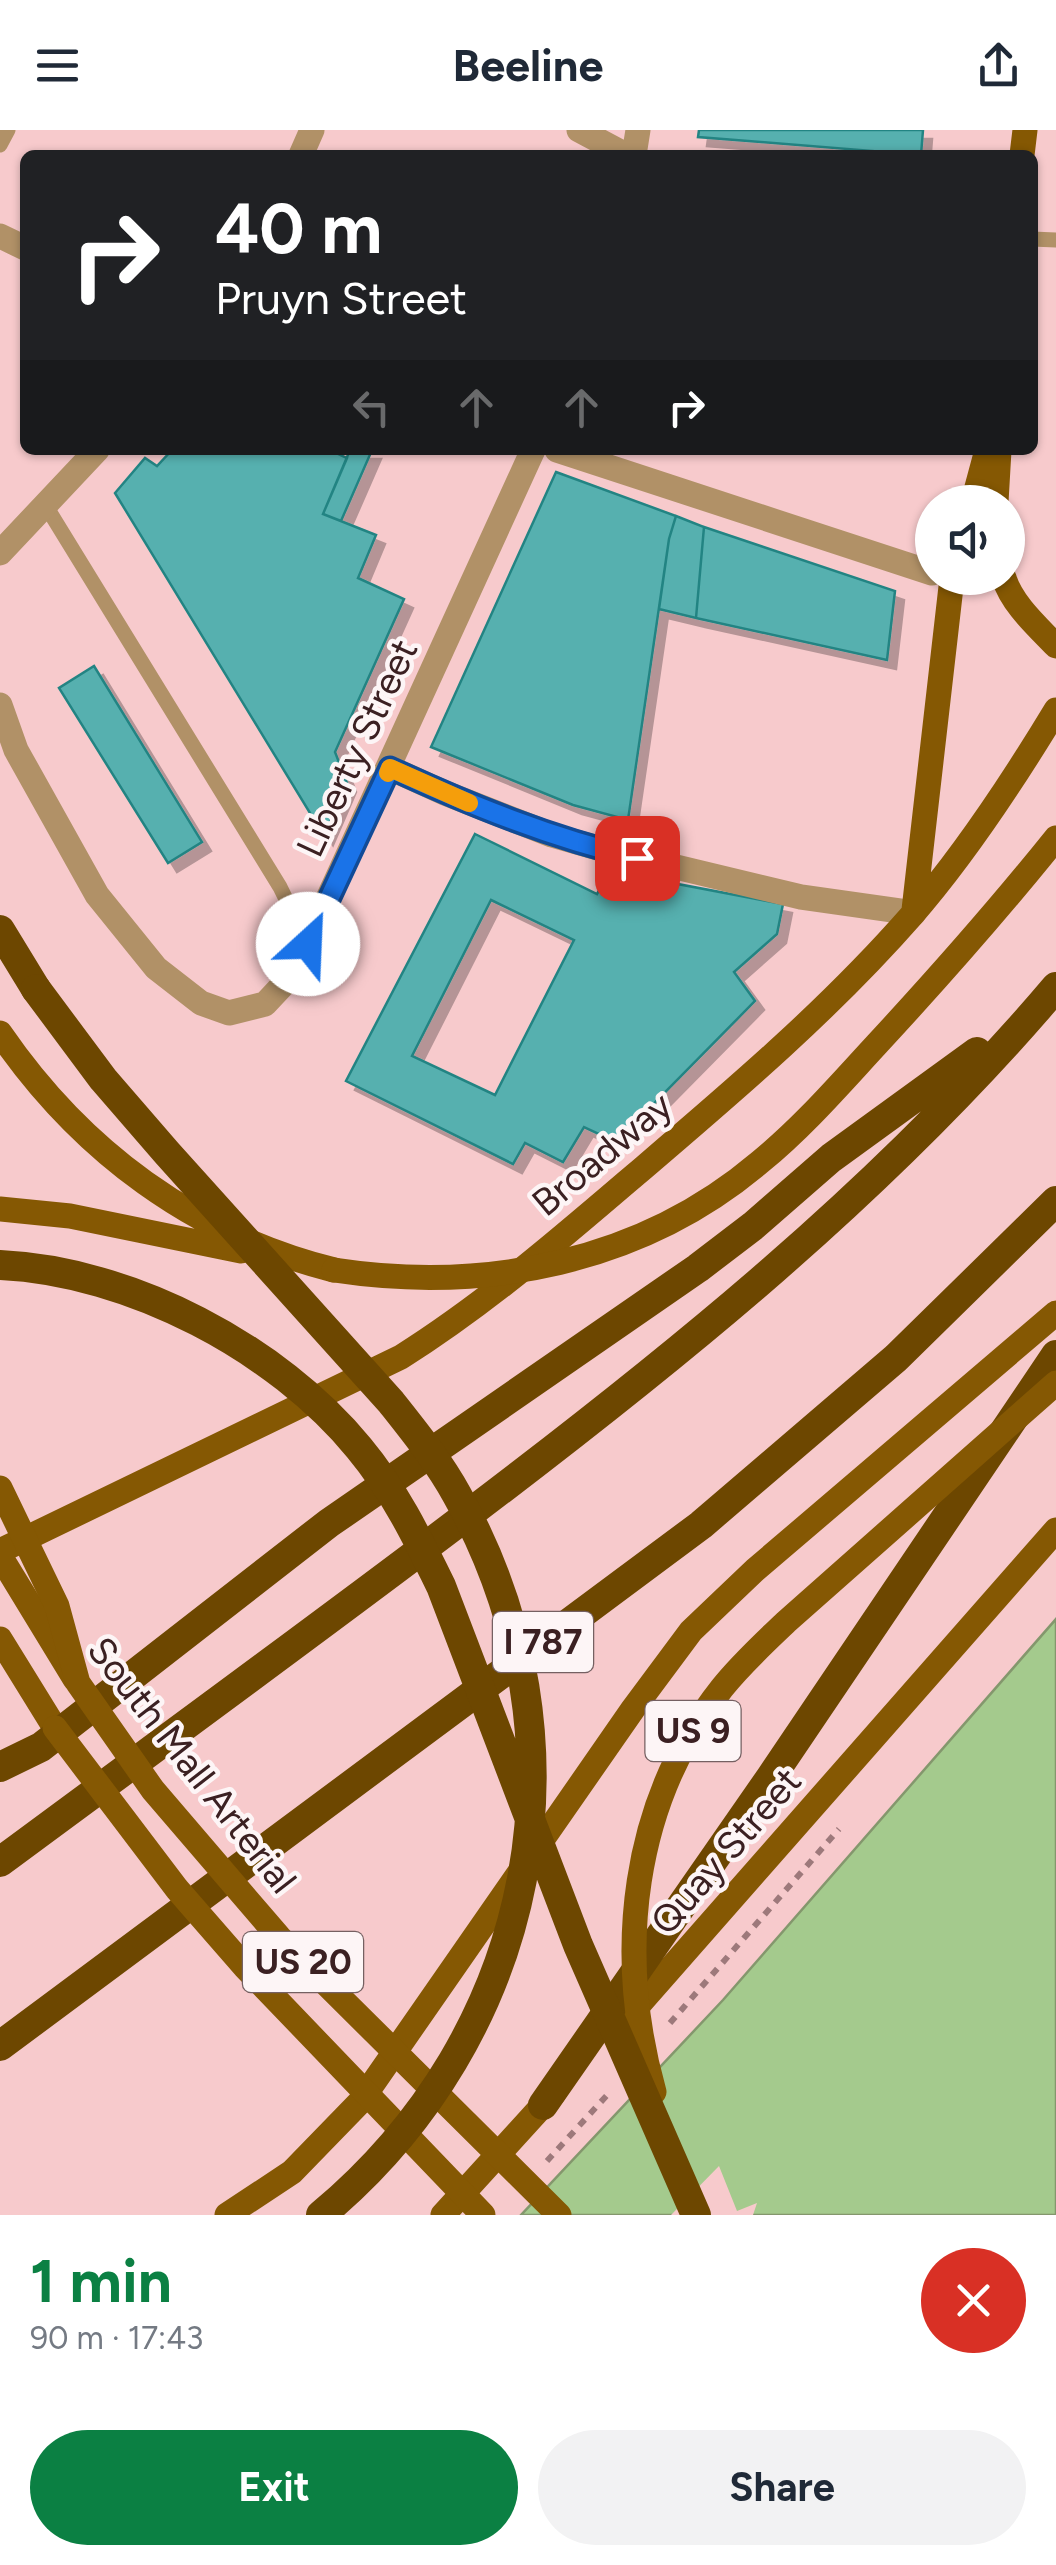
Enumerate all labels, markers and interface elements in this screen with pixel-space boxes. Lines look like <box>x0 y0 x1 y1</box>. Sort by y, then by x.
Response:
icon: menu <box>30 38 85 93</box>
text: Beeline <box>453 38 603 92</box>
icon: share <box>971 38 1026 93</box>
text: 40 m <box>215 186 382 271</box>
icon: right <box>50 190 180 320</box>
text: Pruyn Street <box>215 271 467 325</box>
icon: left <box>344 380 399 435</box>
icon: ahead <box>449 380 504 435</box>
icon: ahead <box>554 380 609 435</box>
icon: right <box>659 380 714 435</box>
map controls <box>915 485 1025 595</box>
button: sound <box>915 485 1025 595</box>
street label: Liberty Street <box>287 632 427 864</box>
pin <box>595 816 680 901</box>
icon: arrive <box>610 831 665 886</box>
position arrow <box>256 892 360 996</box>
street label: Broadway <box>523 1082 681 1226</box>
road number: I 787 <box>493 1612 593 1672</box>
street label: South Mall Arterial <box>78 1628 306 1902</box>
road number: US 9 <box>646 1701 740 1761</box>
street label: Quay Street <box>641 1758 811 1944</box>
road number: US 20 <box>243 1932 363 1992</box>
text: 1 min <box>30 2245 172 2317</box>
button: close <box>921 2248 1026 2353</box>
text: 90 m · 17:43 <box>30 2319 203 2357</box>
button: Exit <box>30 2430 518 2545</box>
button: Share <box>538 2430 1026 2545</box>

